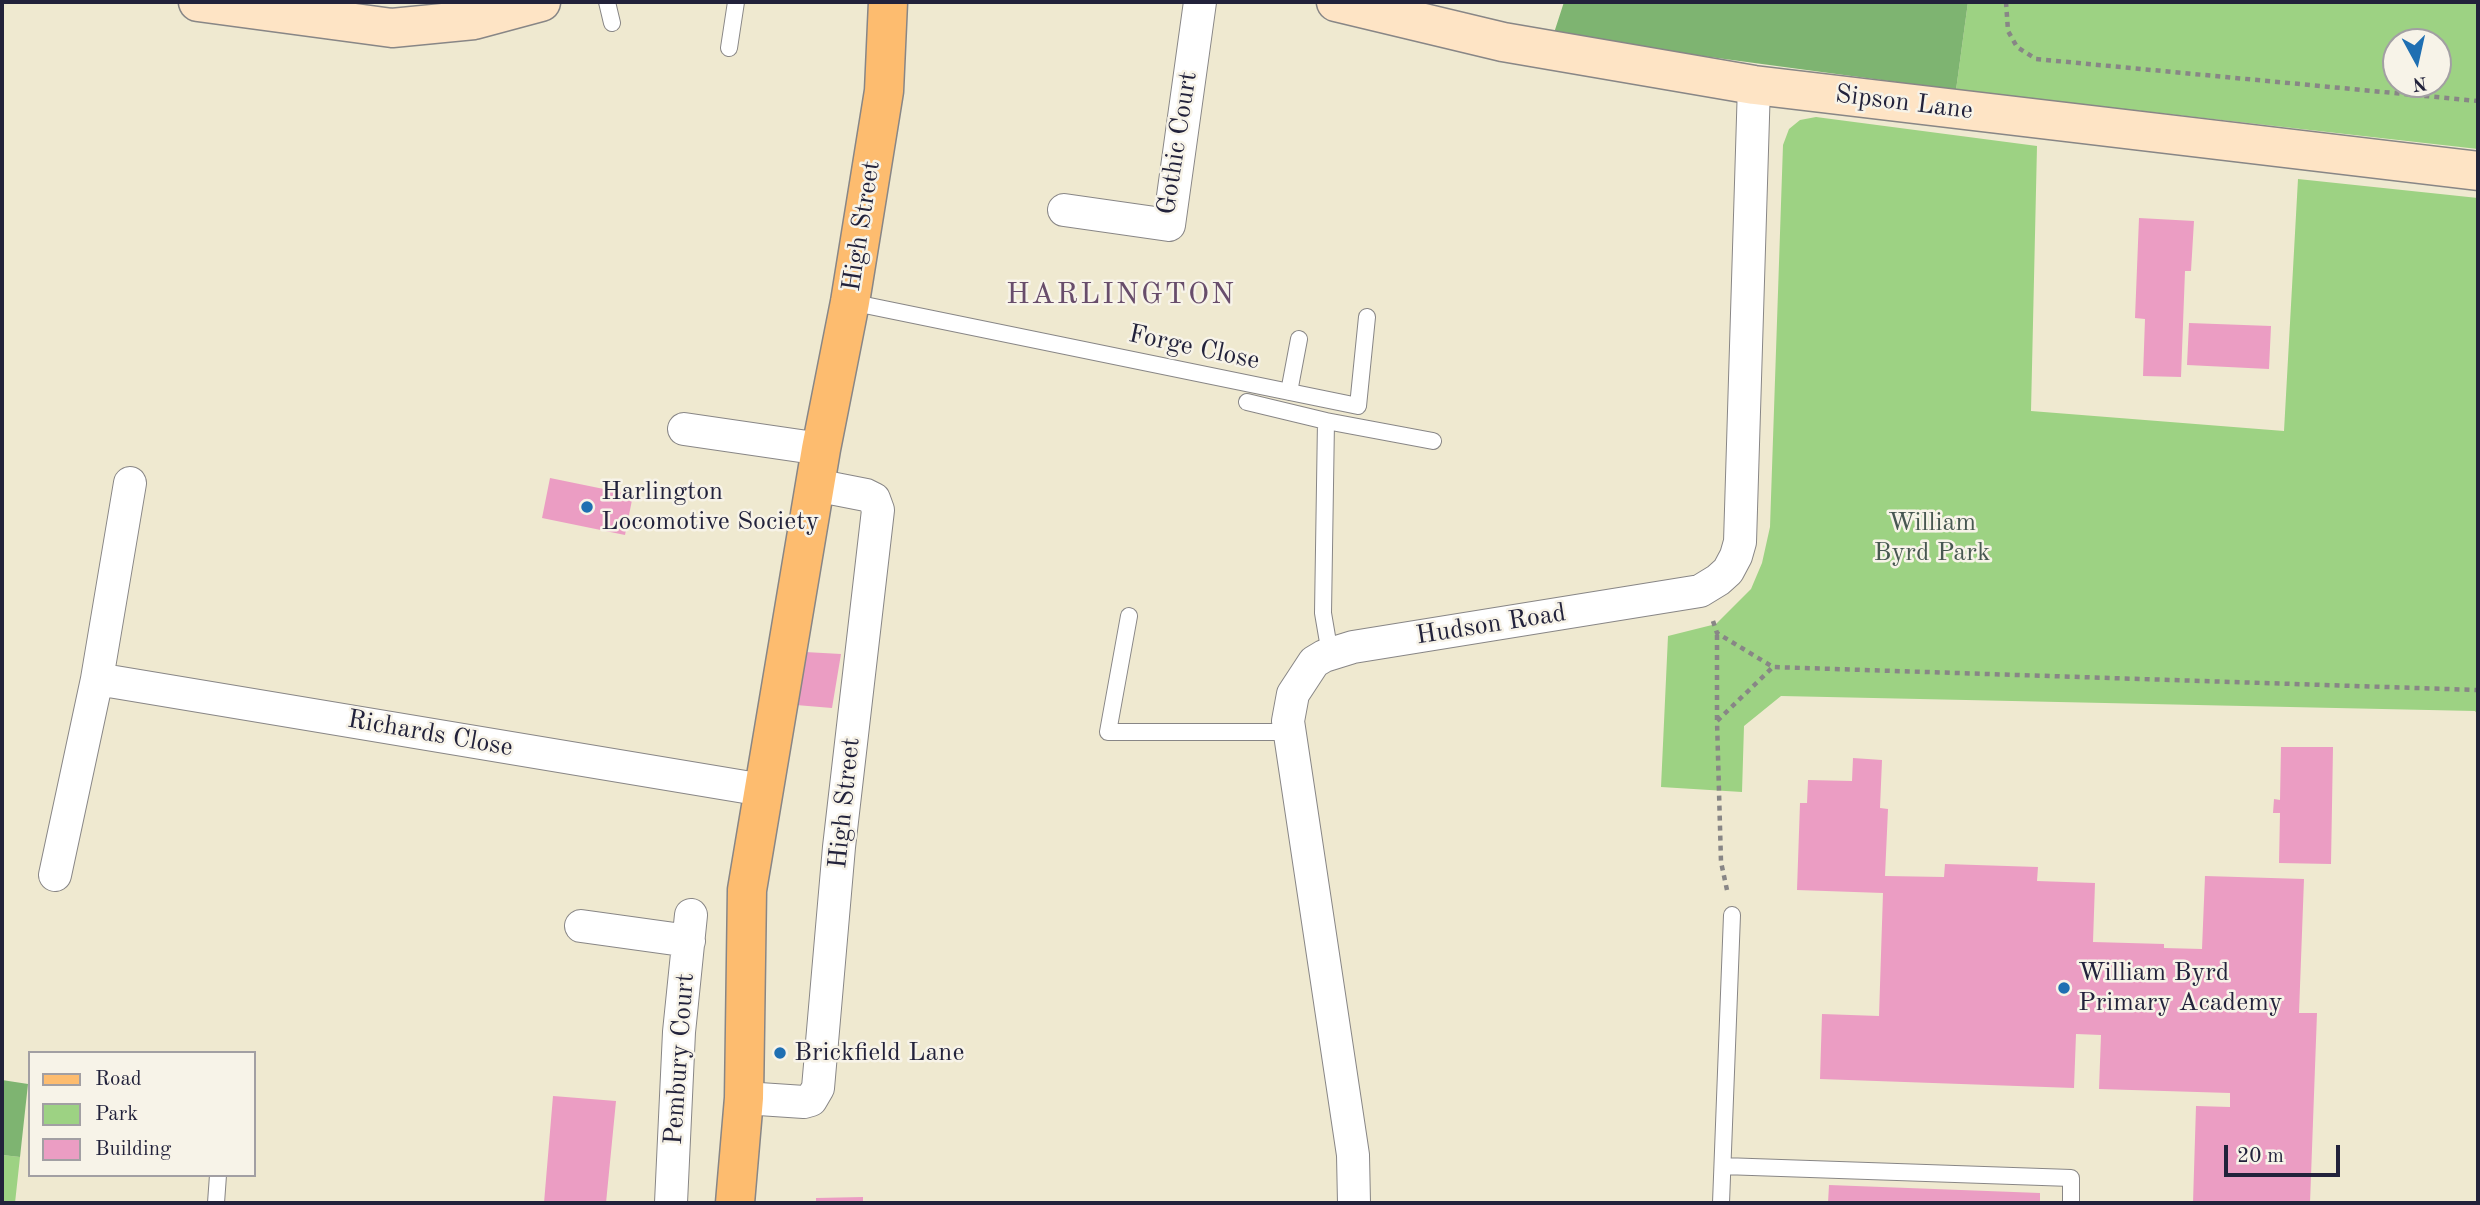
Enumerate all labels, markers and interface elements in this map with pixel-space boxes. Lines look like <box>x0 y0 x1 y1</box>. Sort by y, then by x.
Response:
north arrow <box>2382 28 2452 98</box>
street label: Gothic Court <box>1151 69 1205 217</box>
text: N <box>2411 72 2428 93</box>
street label: Sipson Lane <box>1833 79 1975 127</box>
street label: High Street <box>836 158 888 294</box>
district label: HARLINGTON <box>1007 277 1235 313</box>
street label: Forge Close <box>1126 319 1262 377</box>
place label: Harlington Locomotive Society <box>601 476 819 538</box>
marker: Harlington Locomotive Society <box>579 499 595 515</box>
park label: William Byrd Park <box>1874 507 1990 568</box>
street label: Hudson Road <box>1414 598 1568 652</box>
street label: Richards Close <box>345 704 515 764</box>
street label: High Street <box>823 736 867 870</box>
place label: William Byrd Primary Academy <box>2078 957 2283 1018</box>
street label: Pembury Court <box>658 972 702 1146</box>
marker: William Byrd Primary Academy <box>2056 980 2072 996</box>
place label: Brickfield Lane <box>794 1037 964 1069</box>
marker: Brickfield Lane <box>772 1045 788 1061</box>
legend <box>28 1051 256 1177</box>
text: Road <box>95 1069 142 1090</box>
text: Park <box>95 1104 138 1125</box>
scale bar <box>2228 1132 2344 1176</box>
text: Building <box>95 1139 171 1160</box>
text: 20 m <box>2237 1146 2284 1167</box>

